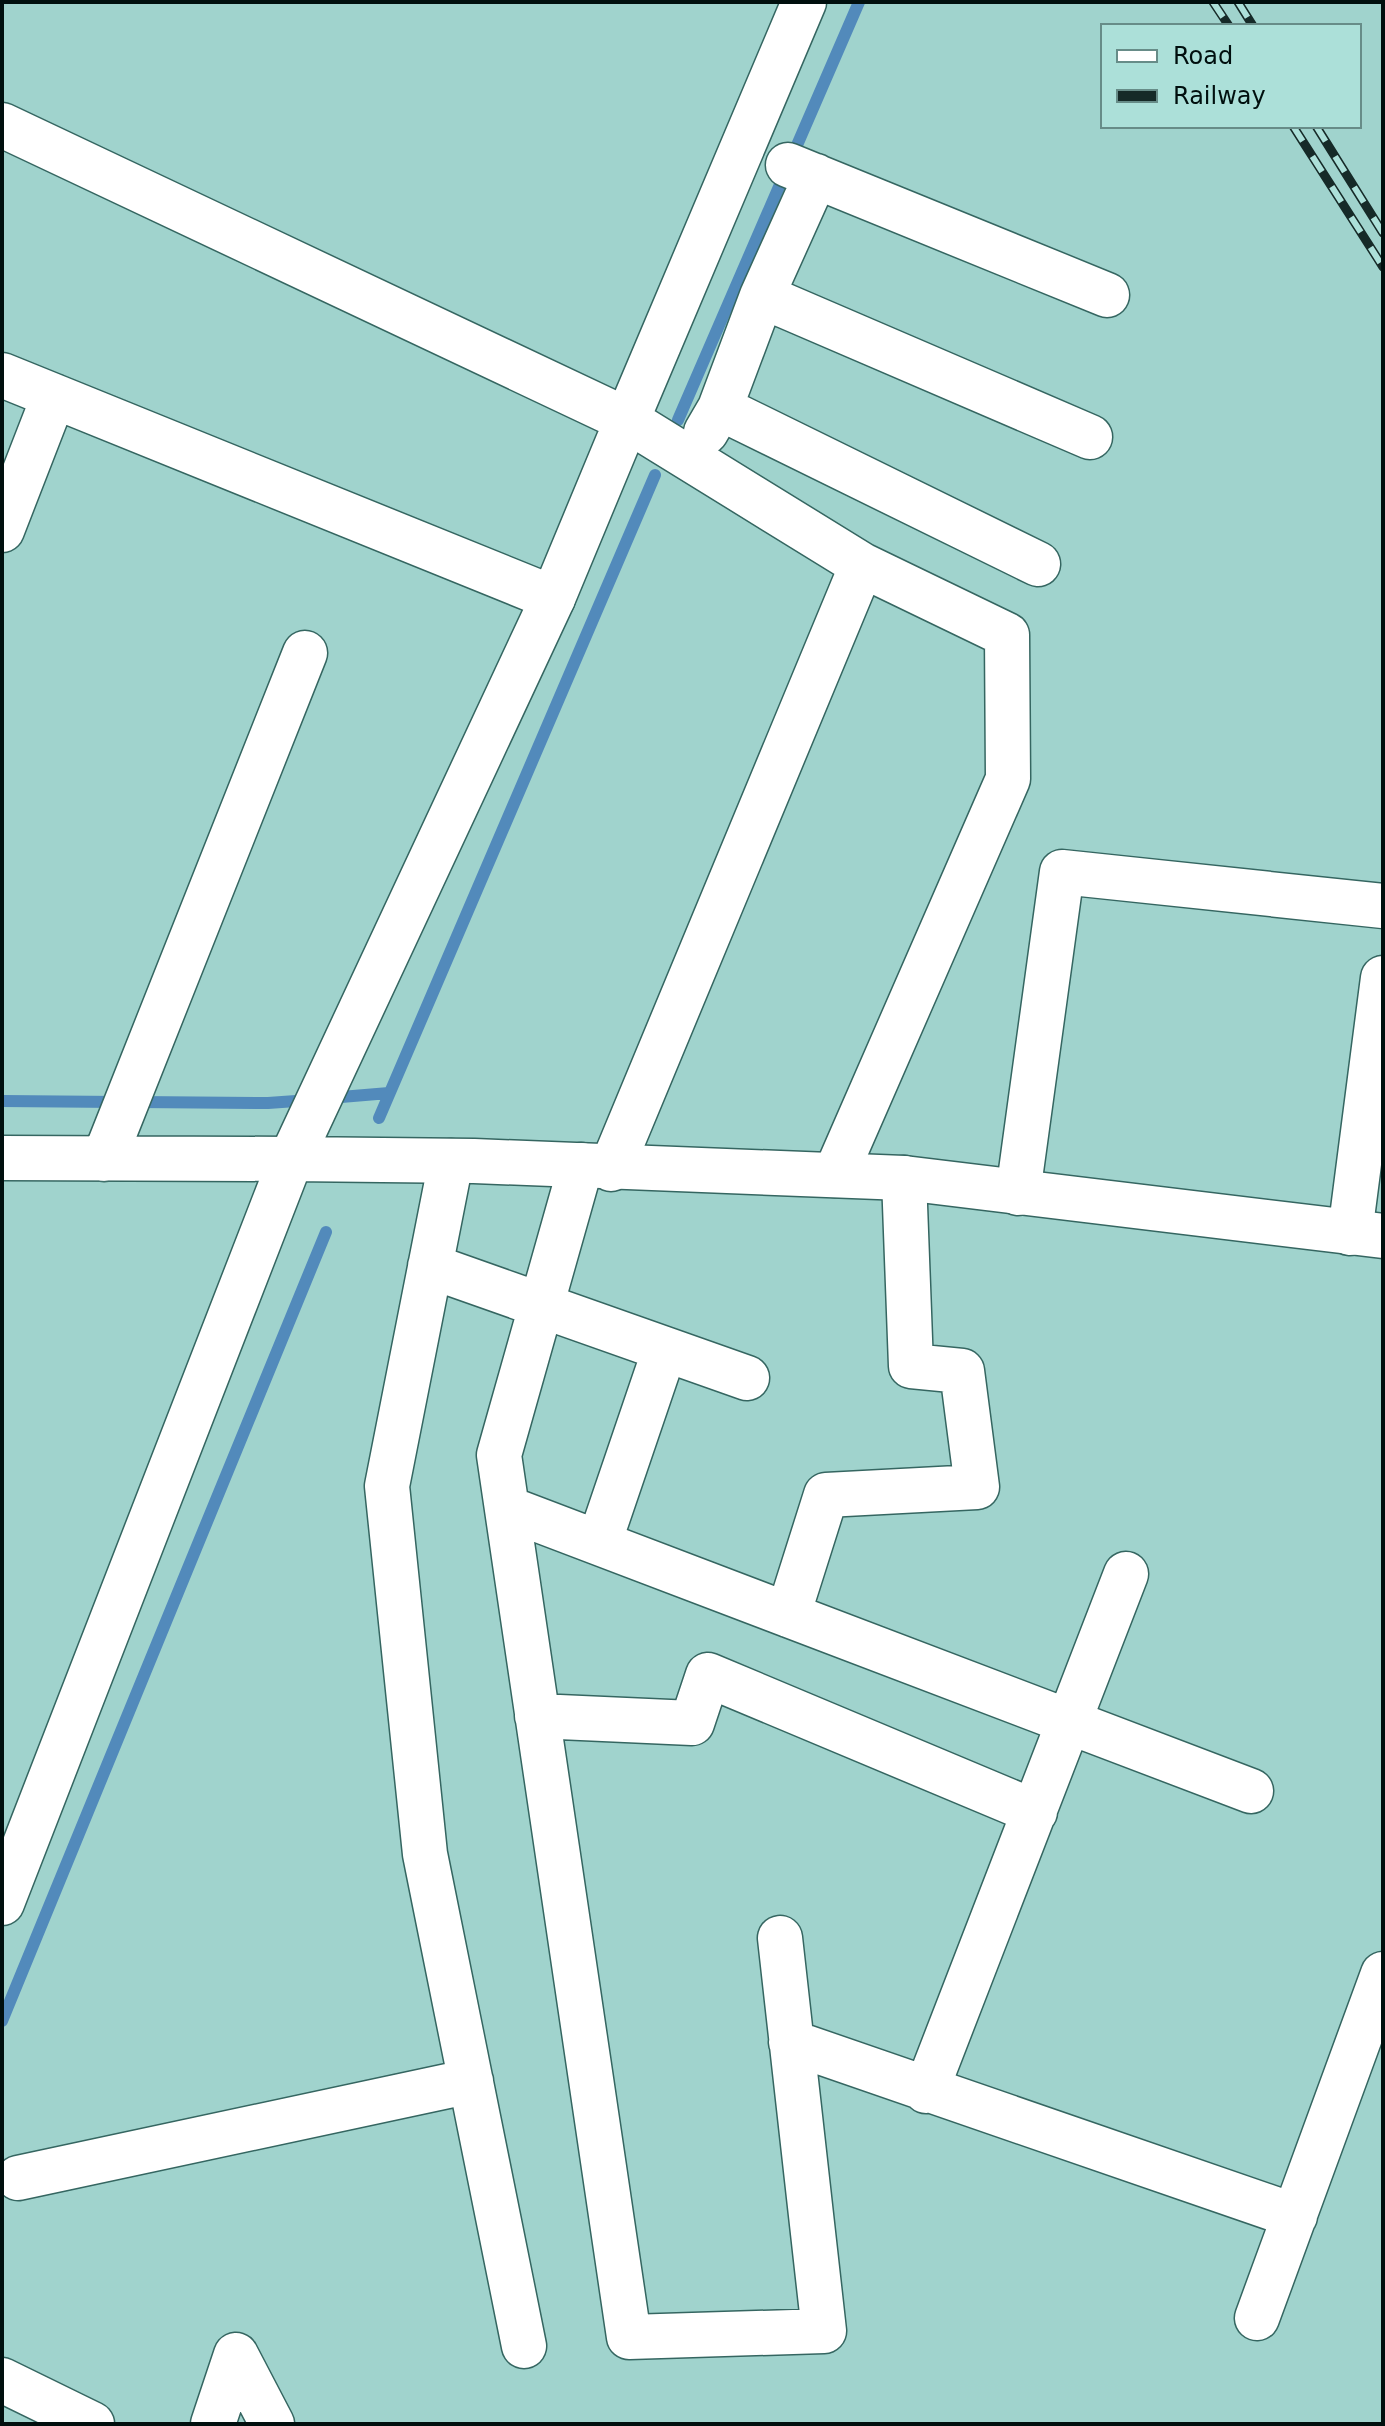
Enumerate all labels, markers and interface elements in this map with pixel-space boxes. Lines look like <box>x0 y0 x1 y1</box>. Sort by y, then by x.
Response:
legend <box>1101 24 1361 128</box>
text: Road <box>1173 42 1233 70</box>
text: Railway <box>1173 82 1266 110</box>

